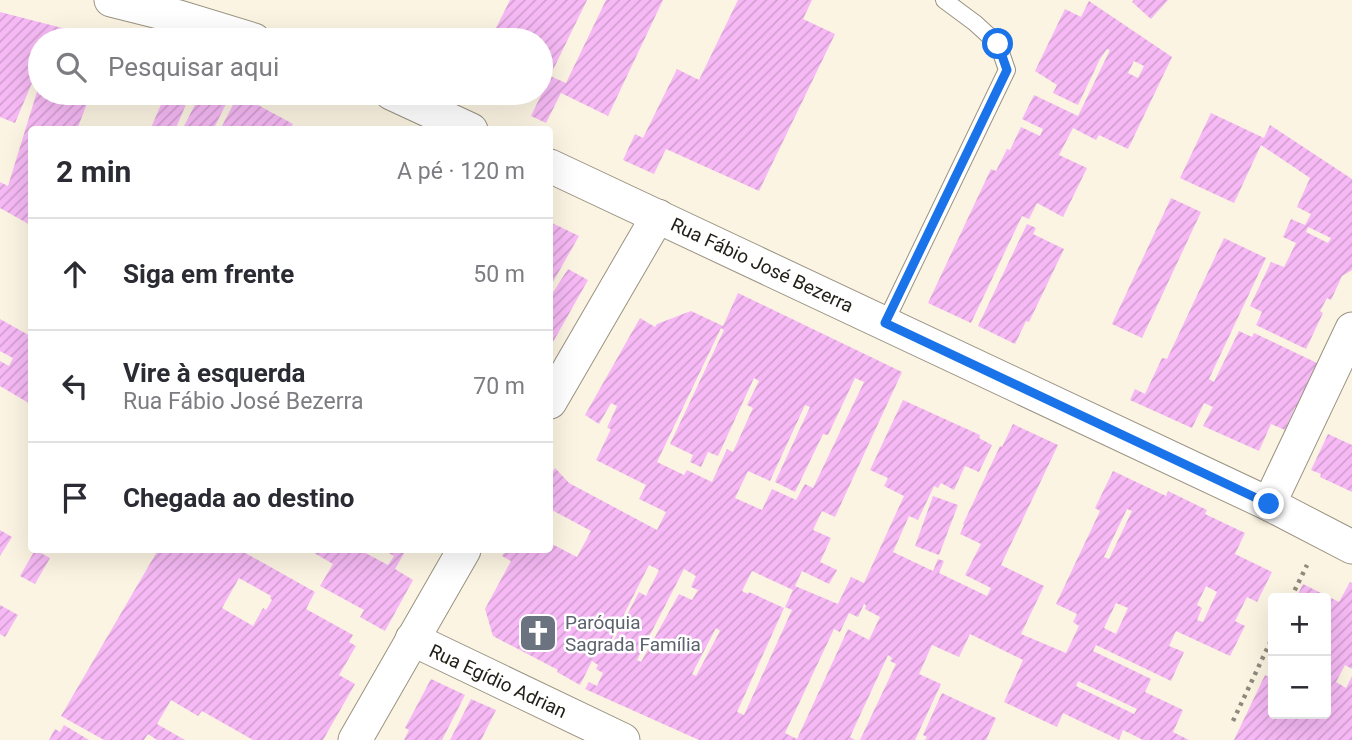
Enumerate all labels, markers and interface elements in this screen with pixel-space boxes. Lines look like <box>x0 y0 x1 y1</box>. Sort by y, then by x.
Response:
search box <box>28 28 553 105</box>
route start <box>982 28 1013 59</box>
icon: search <box>52 48 90 86</box>
text: Pesquisar aqui <box>108 52 279 82</box>
text: 2 min <box>56 154 131 189</box>
text: A pé · 120 m <box>397 158 525 185</box>
street label: Rua Fábio José Bezerra <box>667 213 857 317</box>
icon: ahead <box>56 255 94 293</box>
text: Siga em frente <box>123 259 294 289</box>
text: 50 m <box>473 261 525 288</box>
text: Vire à esquerda <box>123 358 306 388</box>
icon: left <box>56 367 94 405</box>
text: 70 m <box>473 373 525 400</box>
text: Rua Fábio José Bezerra <box>123 388 363 415</box>
icon: arrive <box>56 479 94 517</box>
text: Chegada ao destino <box>123 483 354 513</box>
route end <box>1253 488 1284 519</box>
map controls <box>1268 593 1331 719</box>
button: + <box>1268 593 1331 656</box>
place label: Paróquia Sagrada Família <box>565 611 701 656</box>
church icon: Paróquia Sagrada Família <box>517 612 559 654</box>
street label: Rua Egídio Adrian <box>426 639 570 723</box>
button: − <box>1268 656 1331 719</box>

